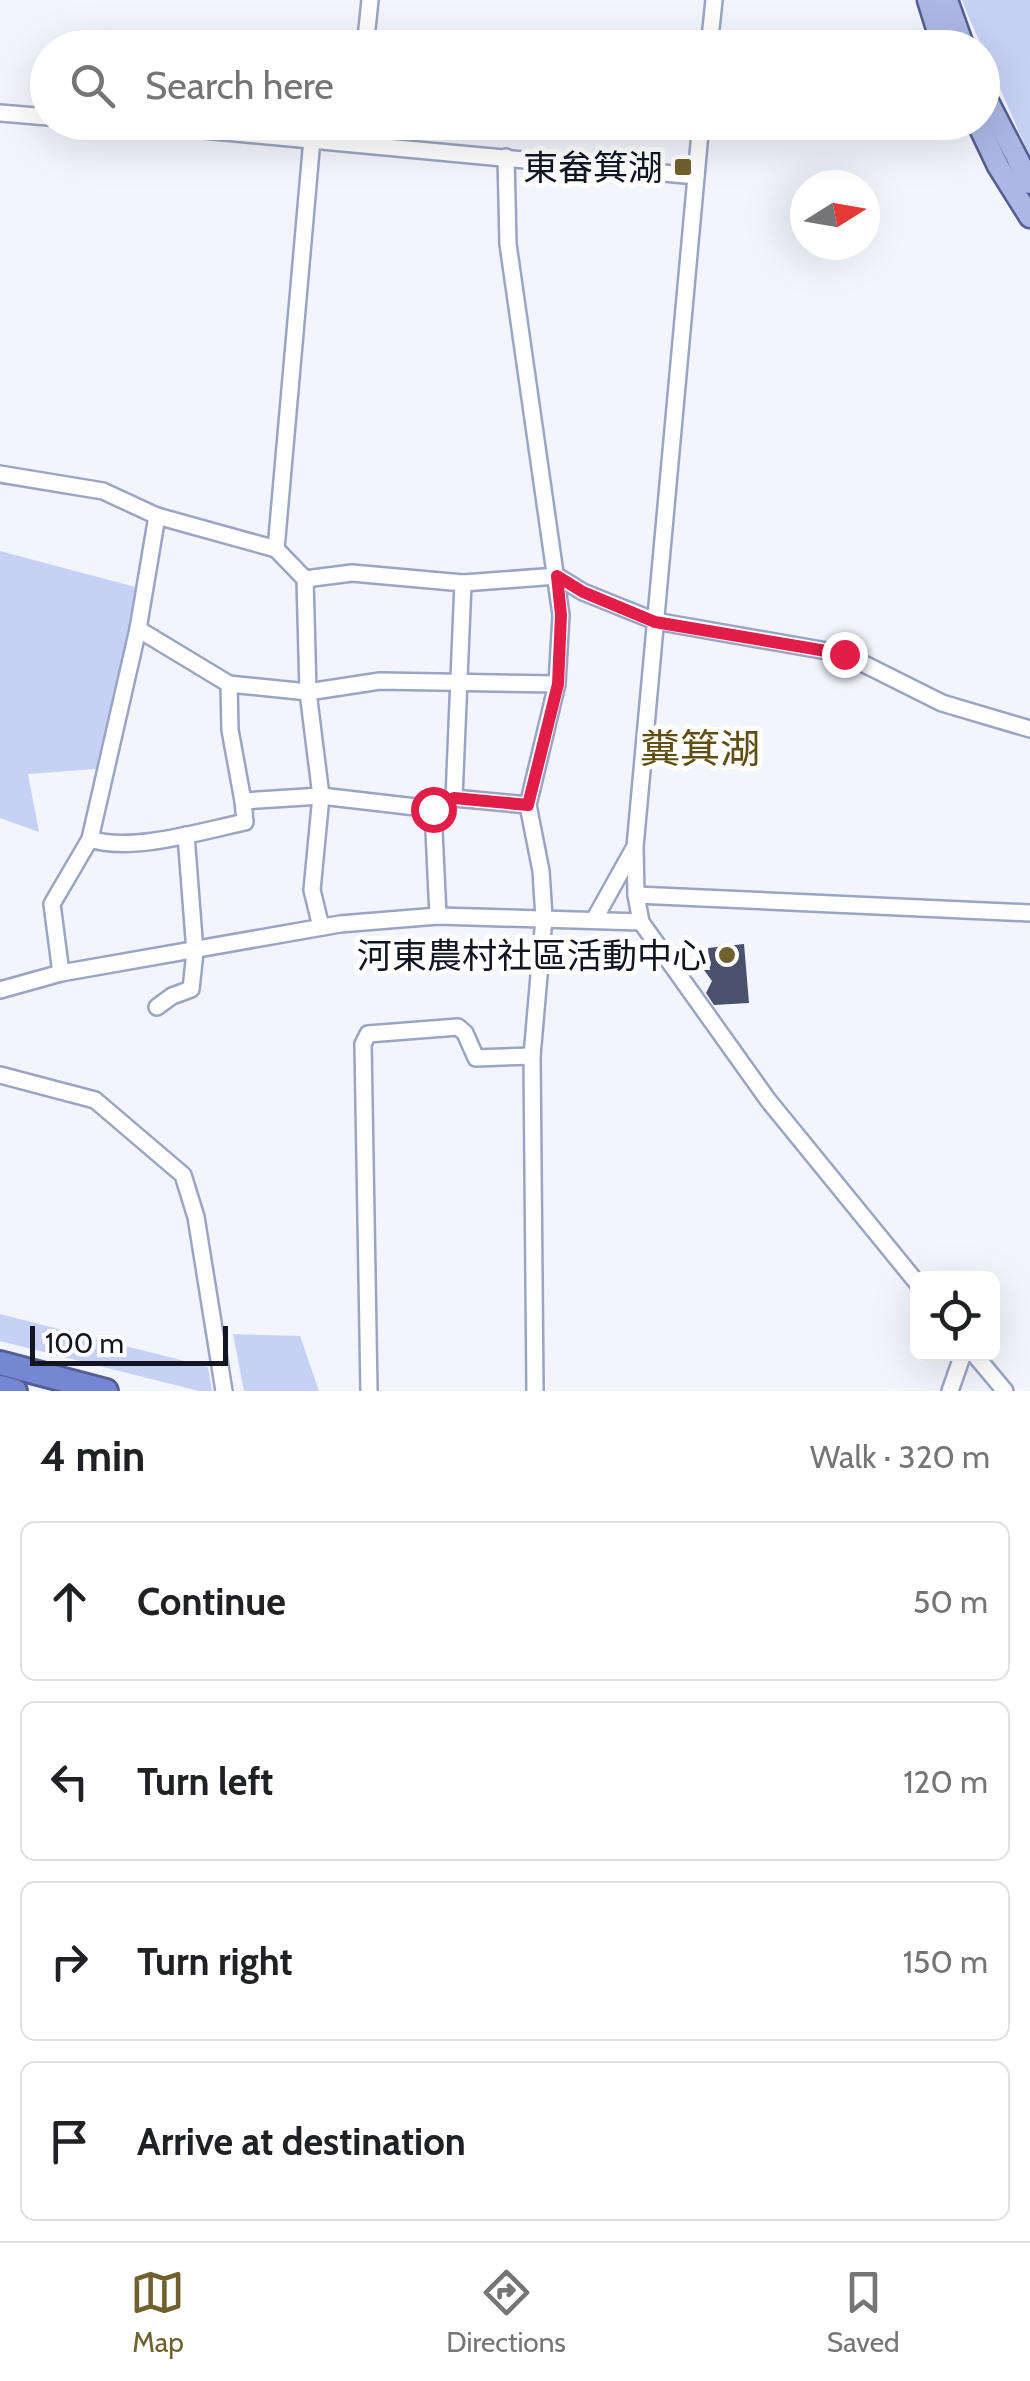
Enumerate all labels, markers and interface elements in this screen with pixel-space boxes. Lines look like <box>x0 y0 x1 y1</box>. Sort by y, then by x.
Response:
search box <box>30 30 1000 140</box>
icon: search <box>65 58 120 113</box>
text: Search here <box>145 62 334 109</box>
place label: 東畚箕湖 <box>523 146 663 189</box>
marker: 東畚箕湖 <box>672 156 694 178</box>
north arrow <box>790 170 880 260</box>
route end <box>822 632 868 678</box>
district label: 糞箕湖 <box>640 724 760 773</box>
route start <box>411 787 457 833</box>
place label: 河東農村社區活動中心 <box>357 934 707 977</box>
marker: 河東農村社區活動中心 <box>716 944 738 966</box>
map controls <box>910 1271 1000 1361</box>
button: locate <box>910 1271 1000 1361</box>
scale bar <box>30 1321 228 1366</box>
text: 100 m <box>45 1326 124 1360</box>
text: 4 min <box>40 1430 145 1482</box>
text: Walk · 320 m <box>810 1437 990 1476</box>
icon: ahead <box>42 1574 97 1629</box>
text: Continue <box>137 1578 286 1625</box>
text: 50 m <box>913 1582 988 1621</box>
icon: left <box>42 1754 97 1809</box>
text: Turn left <box>137 1758 273 1805</box>
text: 120 m <box>903 1762 988 1801</box>
icon: right <box>42 1934 97 1989</box>
text: Turn right <box>137 1938 293 1985</box>
text: 150 m <box>903 1942 988 1981</box>
icon: arrive <box>42 2114 97 2169</box>
text: Arrive at destination <box>137 2118 466 2165</box>
tab: Map <box>130 2265 185 2359</box>
tab: Directions <box>446 2265 566 2359</box>
tab: Saved <box>827 2265 900 2359</box>

